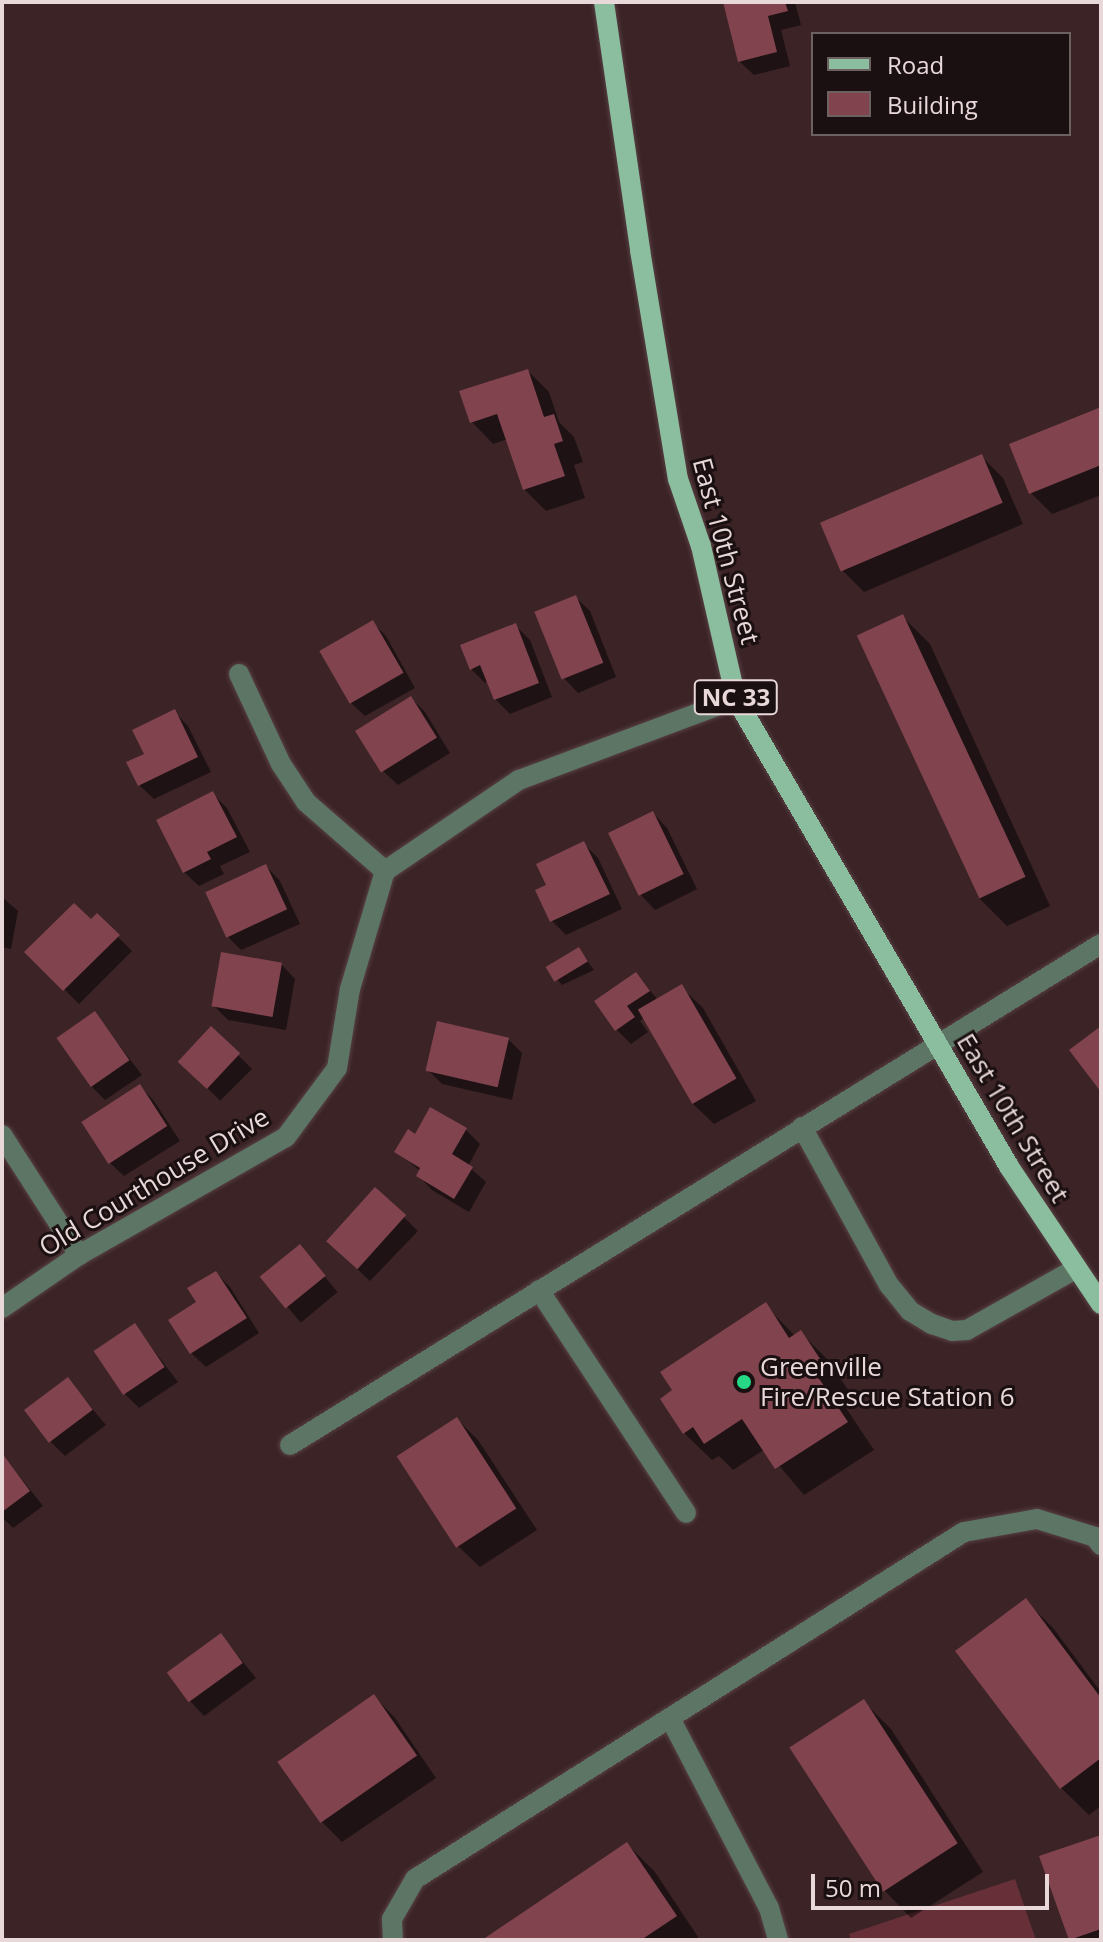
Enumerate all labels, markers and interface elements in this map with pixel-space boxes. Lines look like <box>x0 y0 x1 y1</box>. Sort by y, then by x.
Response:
legend <box>811 32 1071 136</box>
text: Road <box>887 48 944 81</box>
text: Building <box>887 88 978 121</box>
street label: East 10th Street <box>686 454 766 648</box>
road number: NC 33 <box>692 677 780 717</box>
street label: East 10th Street <box>950 1028 1076 1208</box>
street label: Old Courthouse Drive <box>34 1101 274 1263</box>
place label: Greenville Fire/Rescue Station 6 <box>760 1351 1015 1412</box>
marker: Greenville Fire/Rescue Station 6 <box>735 1373 753 1391</box>
scale bar <box>815 1858 1053 1908</box>
text: 50 m <box>825 1871 881 1904</box>

